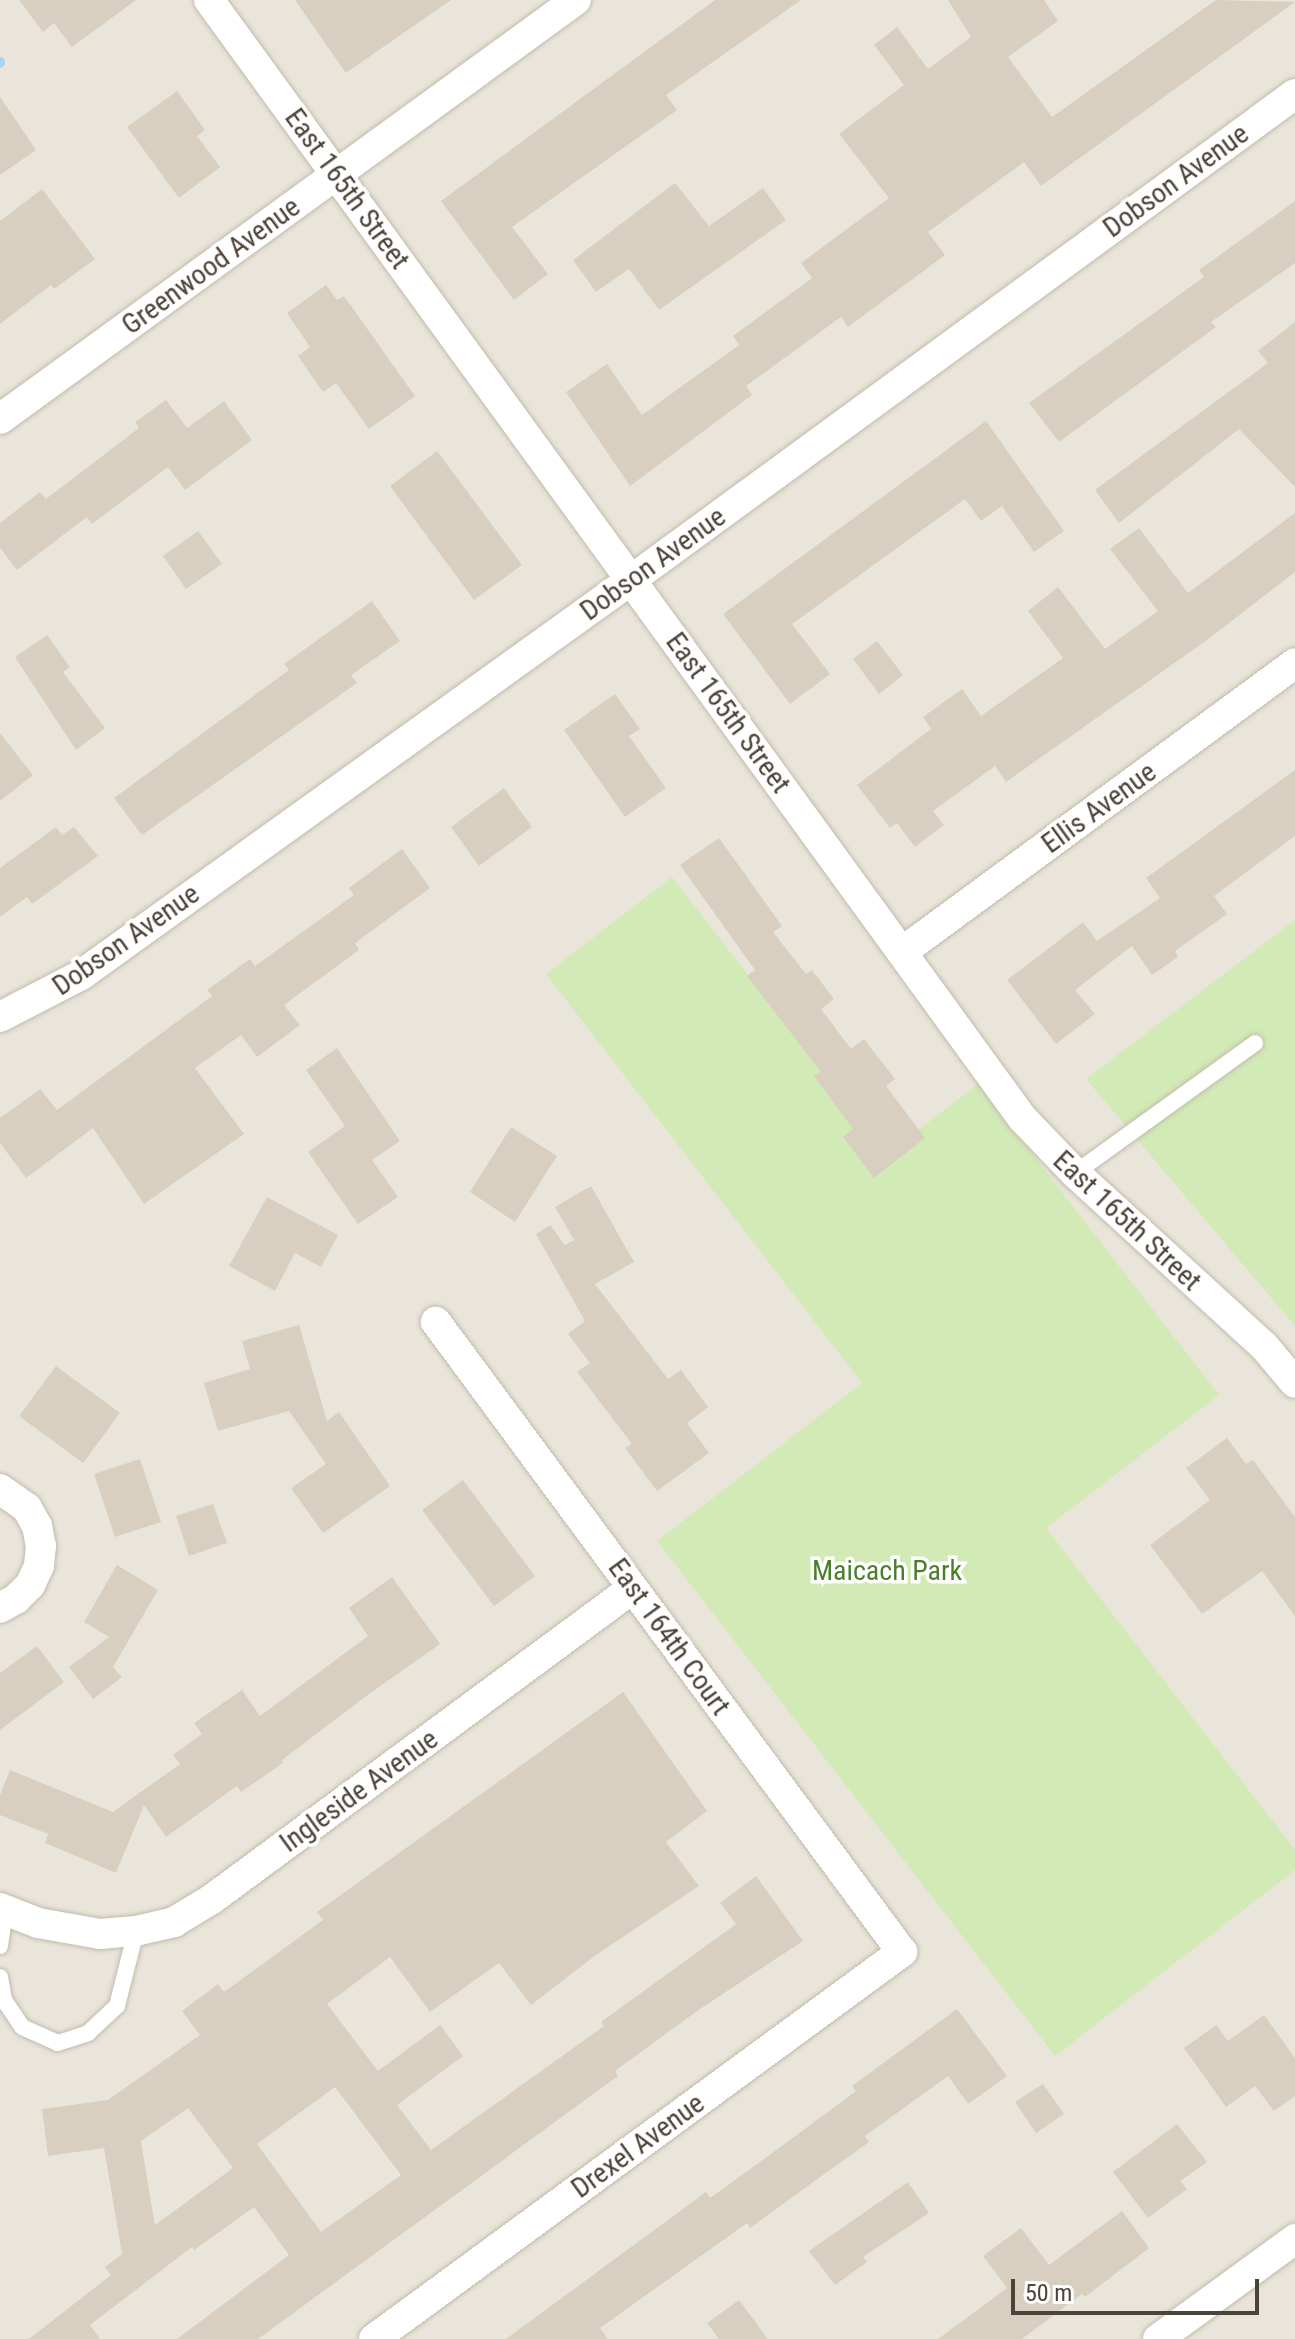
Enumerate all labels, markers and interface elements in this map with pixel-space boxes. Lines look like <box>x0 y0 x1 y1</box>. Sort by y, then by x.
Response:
street label: East 165th Street <box>278 102 416 276</box>
street label: Dobson Avenue <box>1097 117 1255 245</box>
street label: Greenwood Avenue <box>115 190 307 342</box>
street label: Dobson Avenue <box>574 500 732 628</box>
street label: East 165th Street <box>659 626 797 800</box>
street label: Ellis Avenue <box>1035 755 1163 861</box>
street label: Dobson Avenue <box>46 877 206 1003</box>
street label: East 165th Street <box>1046 1144 1208 1298</box>
street label: East 164th Court <box>601 1552 737 1722</box>
park label: Maicach Park <box>812 1554 962 1588</box>
street label: Ingleside Avenue <box>273 1722 445 1860</box>
street label: Drexel Avenue <box>565 2087 711 2205</box>
scale bar <box>1015 2263 1263 2313</box>
text: 50 m <box>1025 2279 1072 2307</box>

